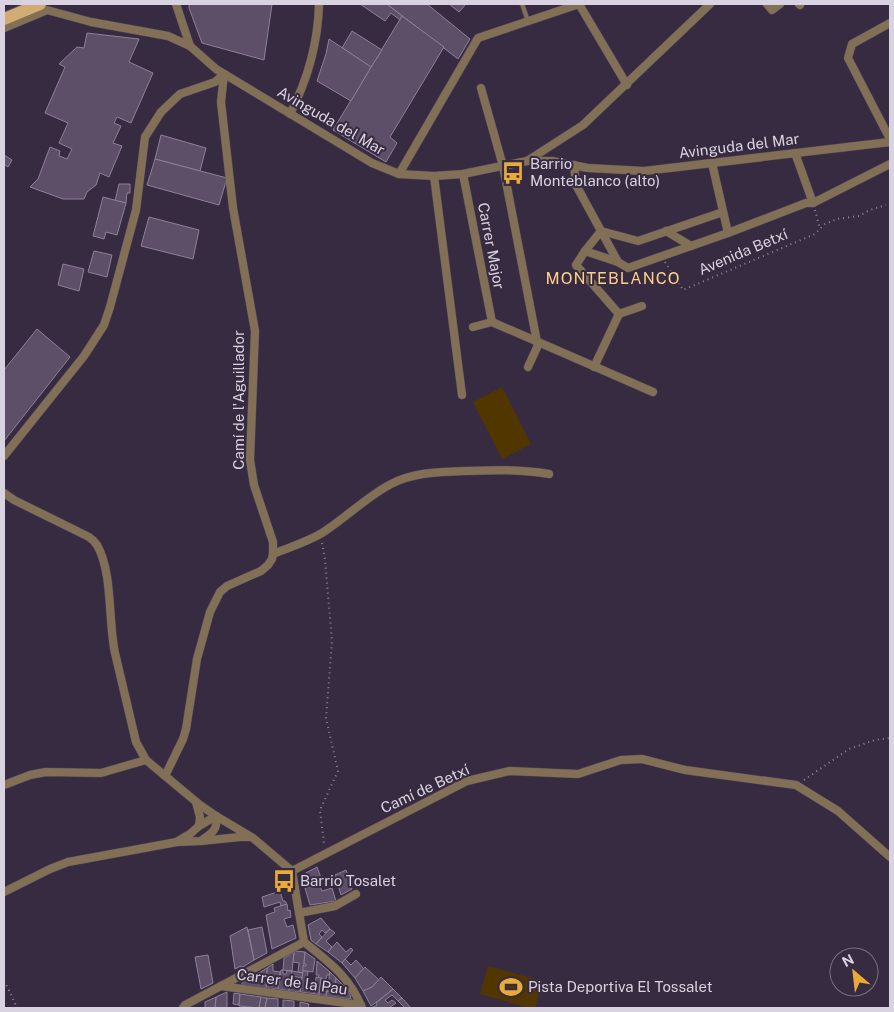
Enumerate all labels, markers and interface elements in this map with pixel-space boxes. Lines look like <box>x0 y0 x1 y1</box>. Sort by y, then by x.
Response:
street label: Avinguda del Mar <box>274 83 388 158</box>
street label: Avinguda del Mar <box>678 130 800 161</box>
place label: Barrio Monteblanco (alto) <box>530 155 660 189</box>
bus stop icon: Barrio Monteblanco (alto) <box>500 160 526 186</box>
street label: Carrer Major <box>475 201 508 291</box>
street label: Avenida Betxí <box>696 225 790 278</box>
district label: MONTEBLANCO <box>545 269 681 288</box>
street label: Camí de l'Aguillador <box>230 330 247 470</box>
street label: Camí de Betxí <box>378 760 472 816</box>
bus stop icon: Barrio Tosalet <box>271 868 297 894</box>
place label: Barrio Tosalet <box>300 872 396 889</box>
north arrow <box>829 947 879 997</box>
text: N <box>839 951 856 970</box>
street label: Carrer de la Pau <box>236 965 349 998</box>
sports icon: Pista Deportiva El Tossalet <box>498 974 524 1000</box>
place label: Pista Deportiva El Tossalet <box>528 978 713 995</box>

